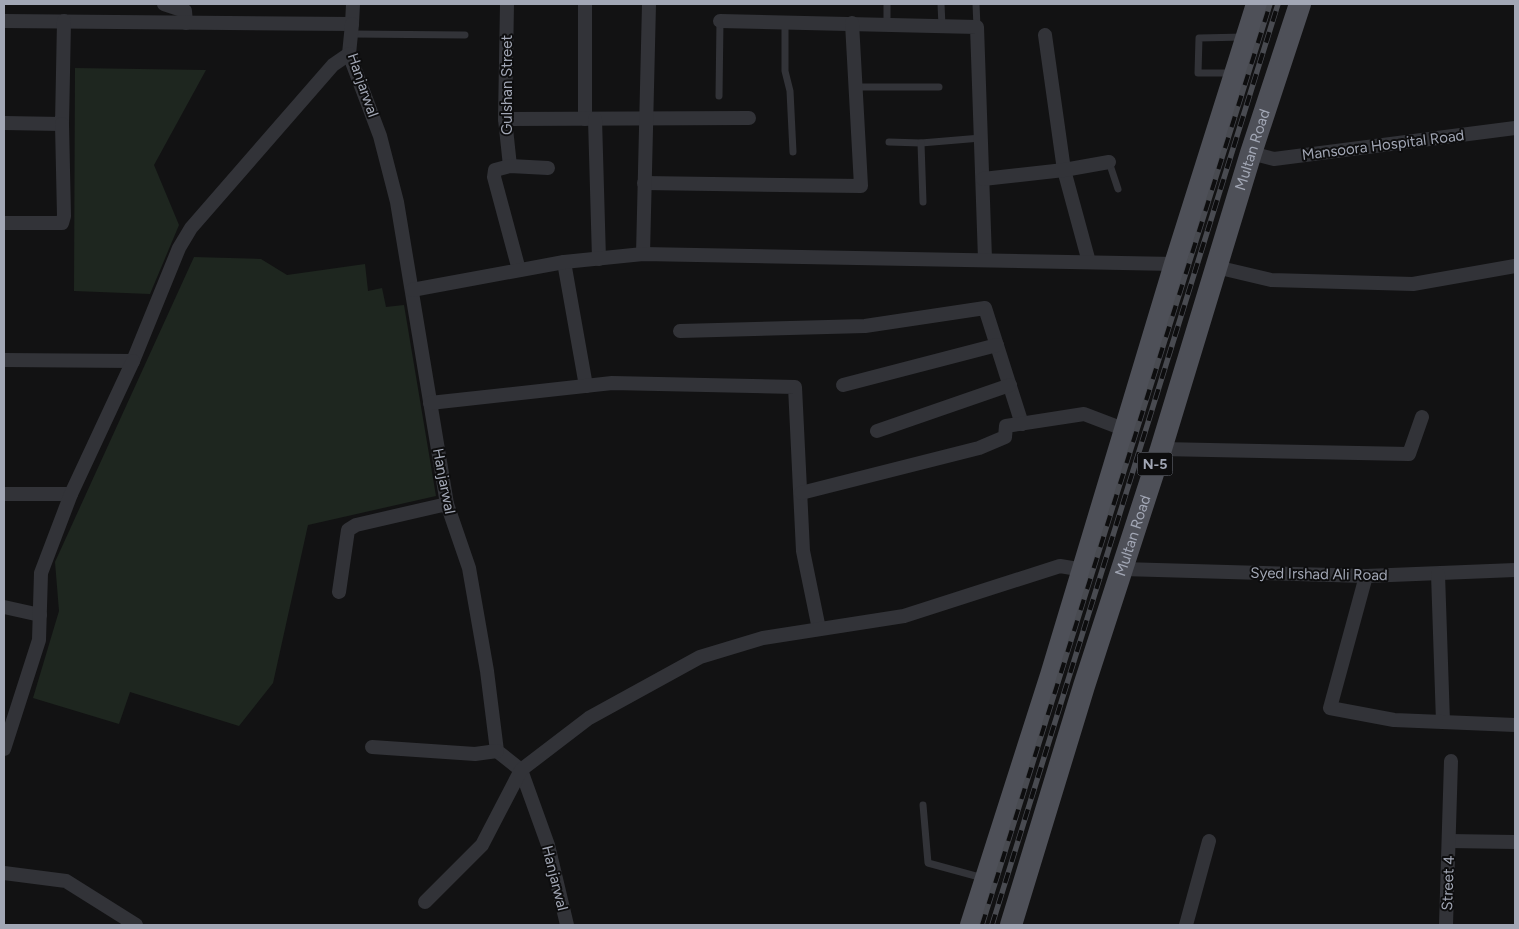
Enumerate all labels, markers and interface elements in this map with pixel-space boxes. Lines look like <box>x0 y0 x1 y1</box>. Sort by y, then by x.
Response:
street label: Gulshan Street <box>498 35 516 135</box>
street label: Hanjarwal <box>344 51 382 119</box>
street label: Multan Road <box>1231 107 1274 193</box>
street label: Mansoora Hospital Road <box>1301 126 1465 164</box>
street label: Hanjarwal <box>429 447 459 515</box>
road number: N-5 <box>1138 452 1172 476</box>
street label: Multan Road <box>1111 493 1154 579</box>
street label: Syed Irshad Ali Road <box>1250 564 1388 584</box>
street label: Hanjarwal <box>538 844 572 912</box>
street label: Street 4 <box>1438 855 1458 911</box>

